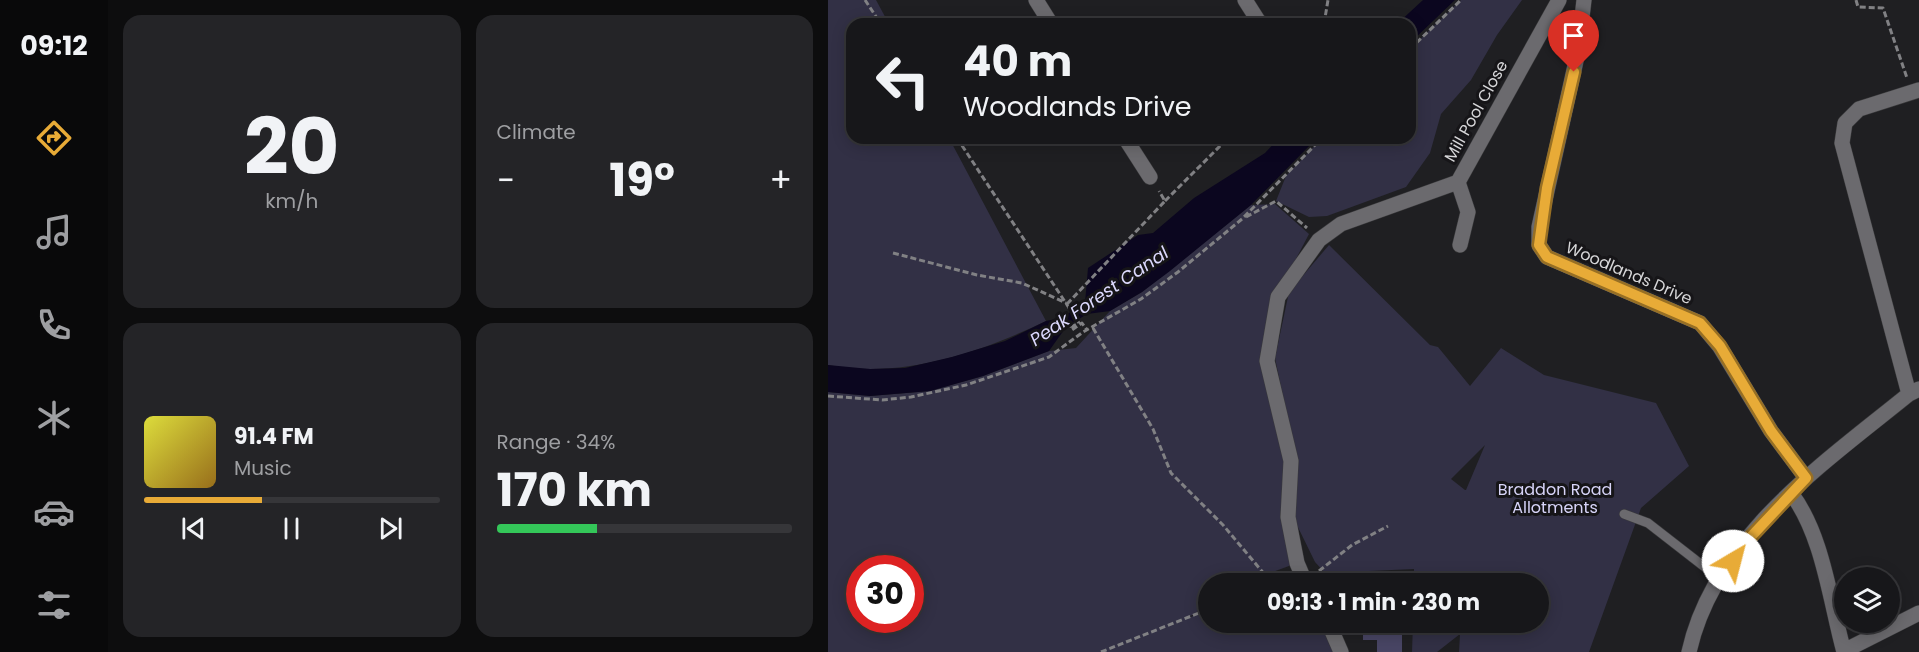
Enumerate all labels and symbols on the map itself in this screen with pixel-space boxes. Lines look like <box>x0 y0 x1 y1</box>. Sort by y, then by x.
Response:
pin <box>1548 10 1599 72</box>
street label: Mill Pool Close <box>1439 56 1513 166</box>
street label: Woodlands Drive <box>1562 236 1696 310</box>
water label: Peak Forest Canal <box>1025 240 1174 352</box>
park label: Braddon Road Allotments <box>1498 478 1612 519</box>
position arrow <box>1701 529 1765 593</box>
speed limit sign: 30 <box>846 555 924 633</box>

